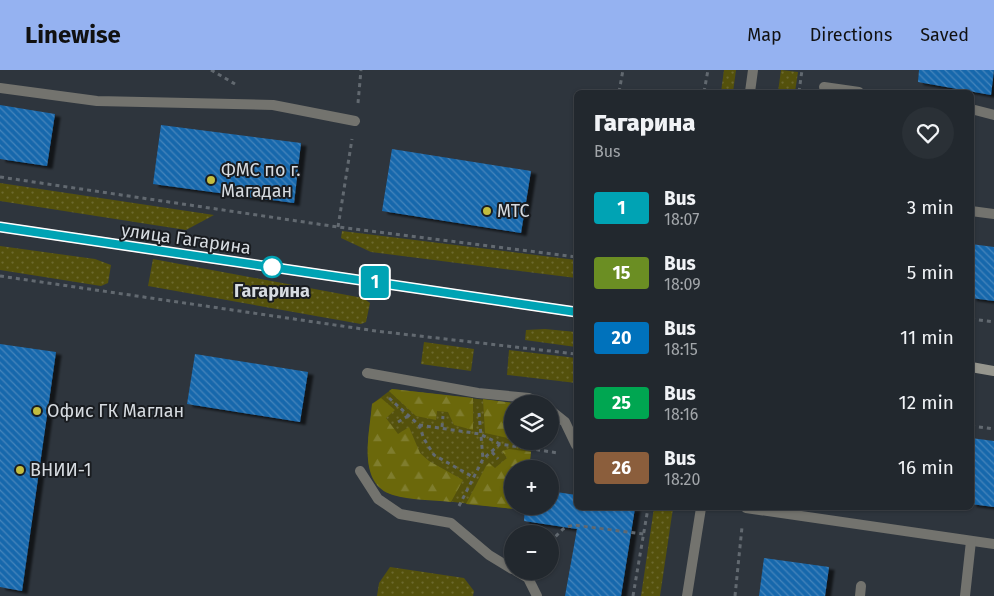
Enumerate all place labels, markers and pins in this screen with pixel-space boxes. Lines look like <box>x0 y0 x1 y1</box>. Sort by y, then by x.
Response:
place label: ФМС по г. Магадан <box>221 159 300 202</box>
marker: ФМС по г. Магадан <box>205 174 217 186</box>
place label: МТС <box>497 200 530 222</box>
marker: МТС <box>481 205 493 217</box>
marker: Гагарина <box>261 256 283 278</box>
place label: Гагарина <box>234 280 310 302</box>
place label: Офис ГК Маглан <box>47 400 184 422</box>
marker: Офис ГК Маглан <box>31 405 43 417</box>
place label: ВНИИ-1 <box>30 459 92 481</box>
marker: ВНИИ-1 <box>14 464 26 476</box>

